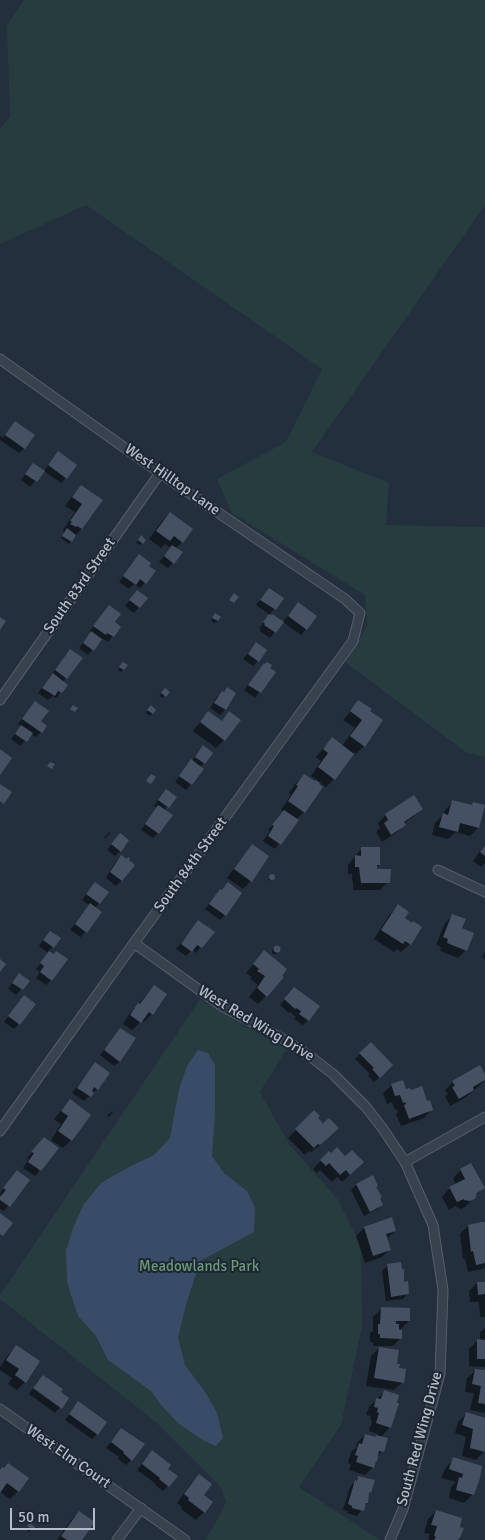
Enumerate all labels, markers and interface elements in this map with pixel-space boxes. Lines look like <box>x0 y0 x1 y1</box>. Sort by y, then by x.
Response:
street label: West Hilltop Lane <box>121 440 223 520</box>
street label: South 83rd Street <box>40 535 120 637</box>
street label: South 84th Street <box>150 814 232 916</box>
street label: West Red Wing Drive <box>195 982 317 1066</box>
park label: Meadowlands Park <box>139 1258 259 1276</box>
street label: South Red Wing Drive <box>393 1370 447 1508</box>
street label: West Elm Court <box>22 1421 114 1493</box>
scale bar <box>12 1498 98 1530</box>
text: 50 m <box>18 1508 49 1526</box>

